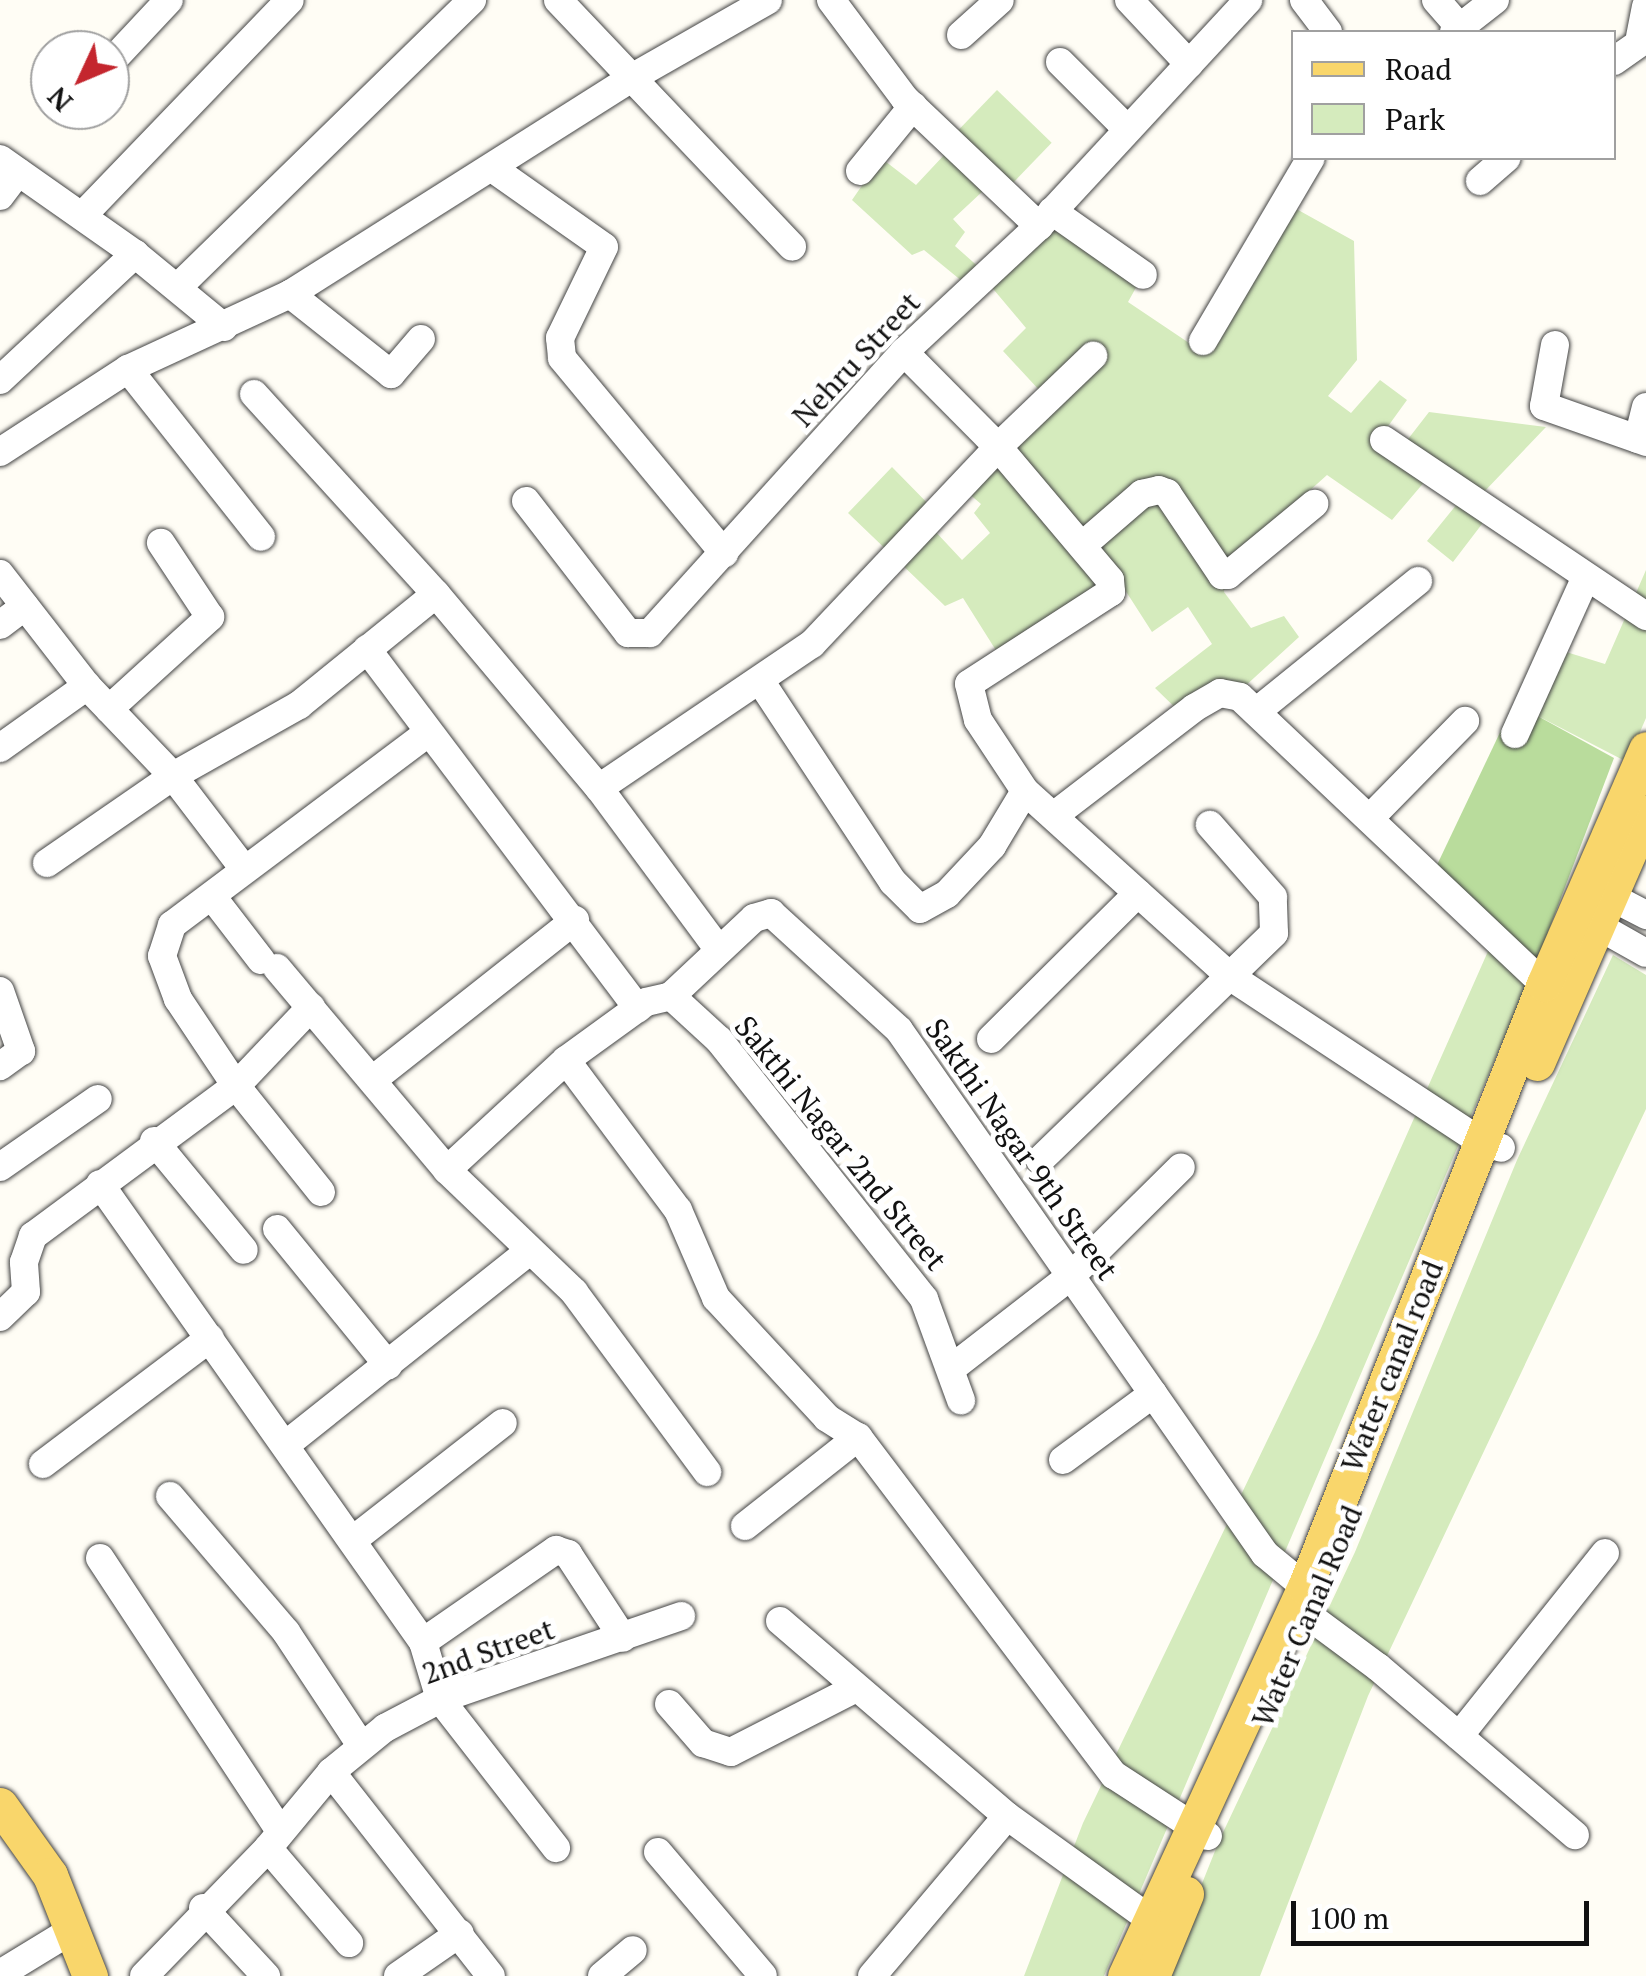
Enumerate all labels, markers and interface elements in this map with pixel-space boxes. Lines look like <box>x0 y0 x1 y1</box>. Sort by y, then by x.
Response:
north arrow <box>30 30 130 130</box>
legend <box>1291 30 1616 160</box>
text: Road <box>1385 49 1452 89</box>
text: N <box>39 79 80 120</box>
text: Park <box>1385 99 1445 139</box>
street label: Nehru Street <box>785 284 927 434</box>
street label: Sakthi Nagar 2nd Street <box>727 1009 955 1277</box>
street label: Sakthi Nagar 9th Street <box>918 1011 1126 1287</box>
street label: Water canal road <box>1333 1255 1451 1477</box>
street label: Water Canal Road <box>1244 1500 1370 1732</box>
street label: 2nd Street <box>417 1611 559 1691</box>
scale bar <box>1296 1881 1594 1943</box>
text: 100 m <box>1308 1898 1389 1938</box>

